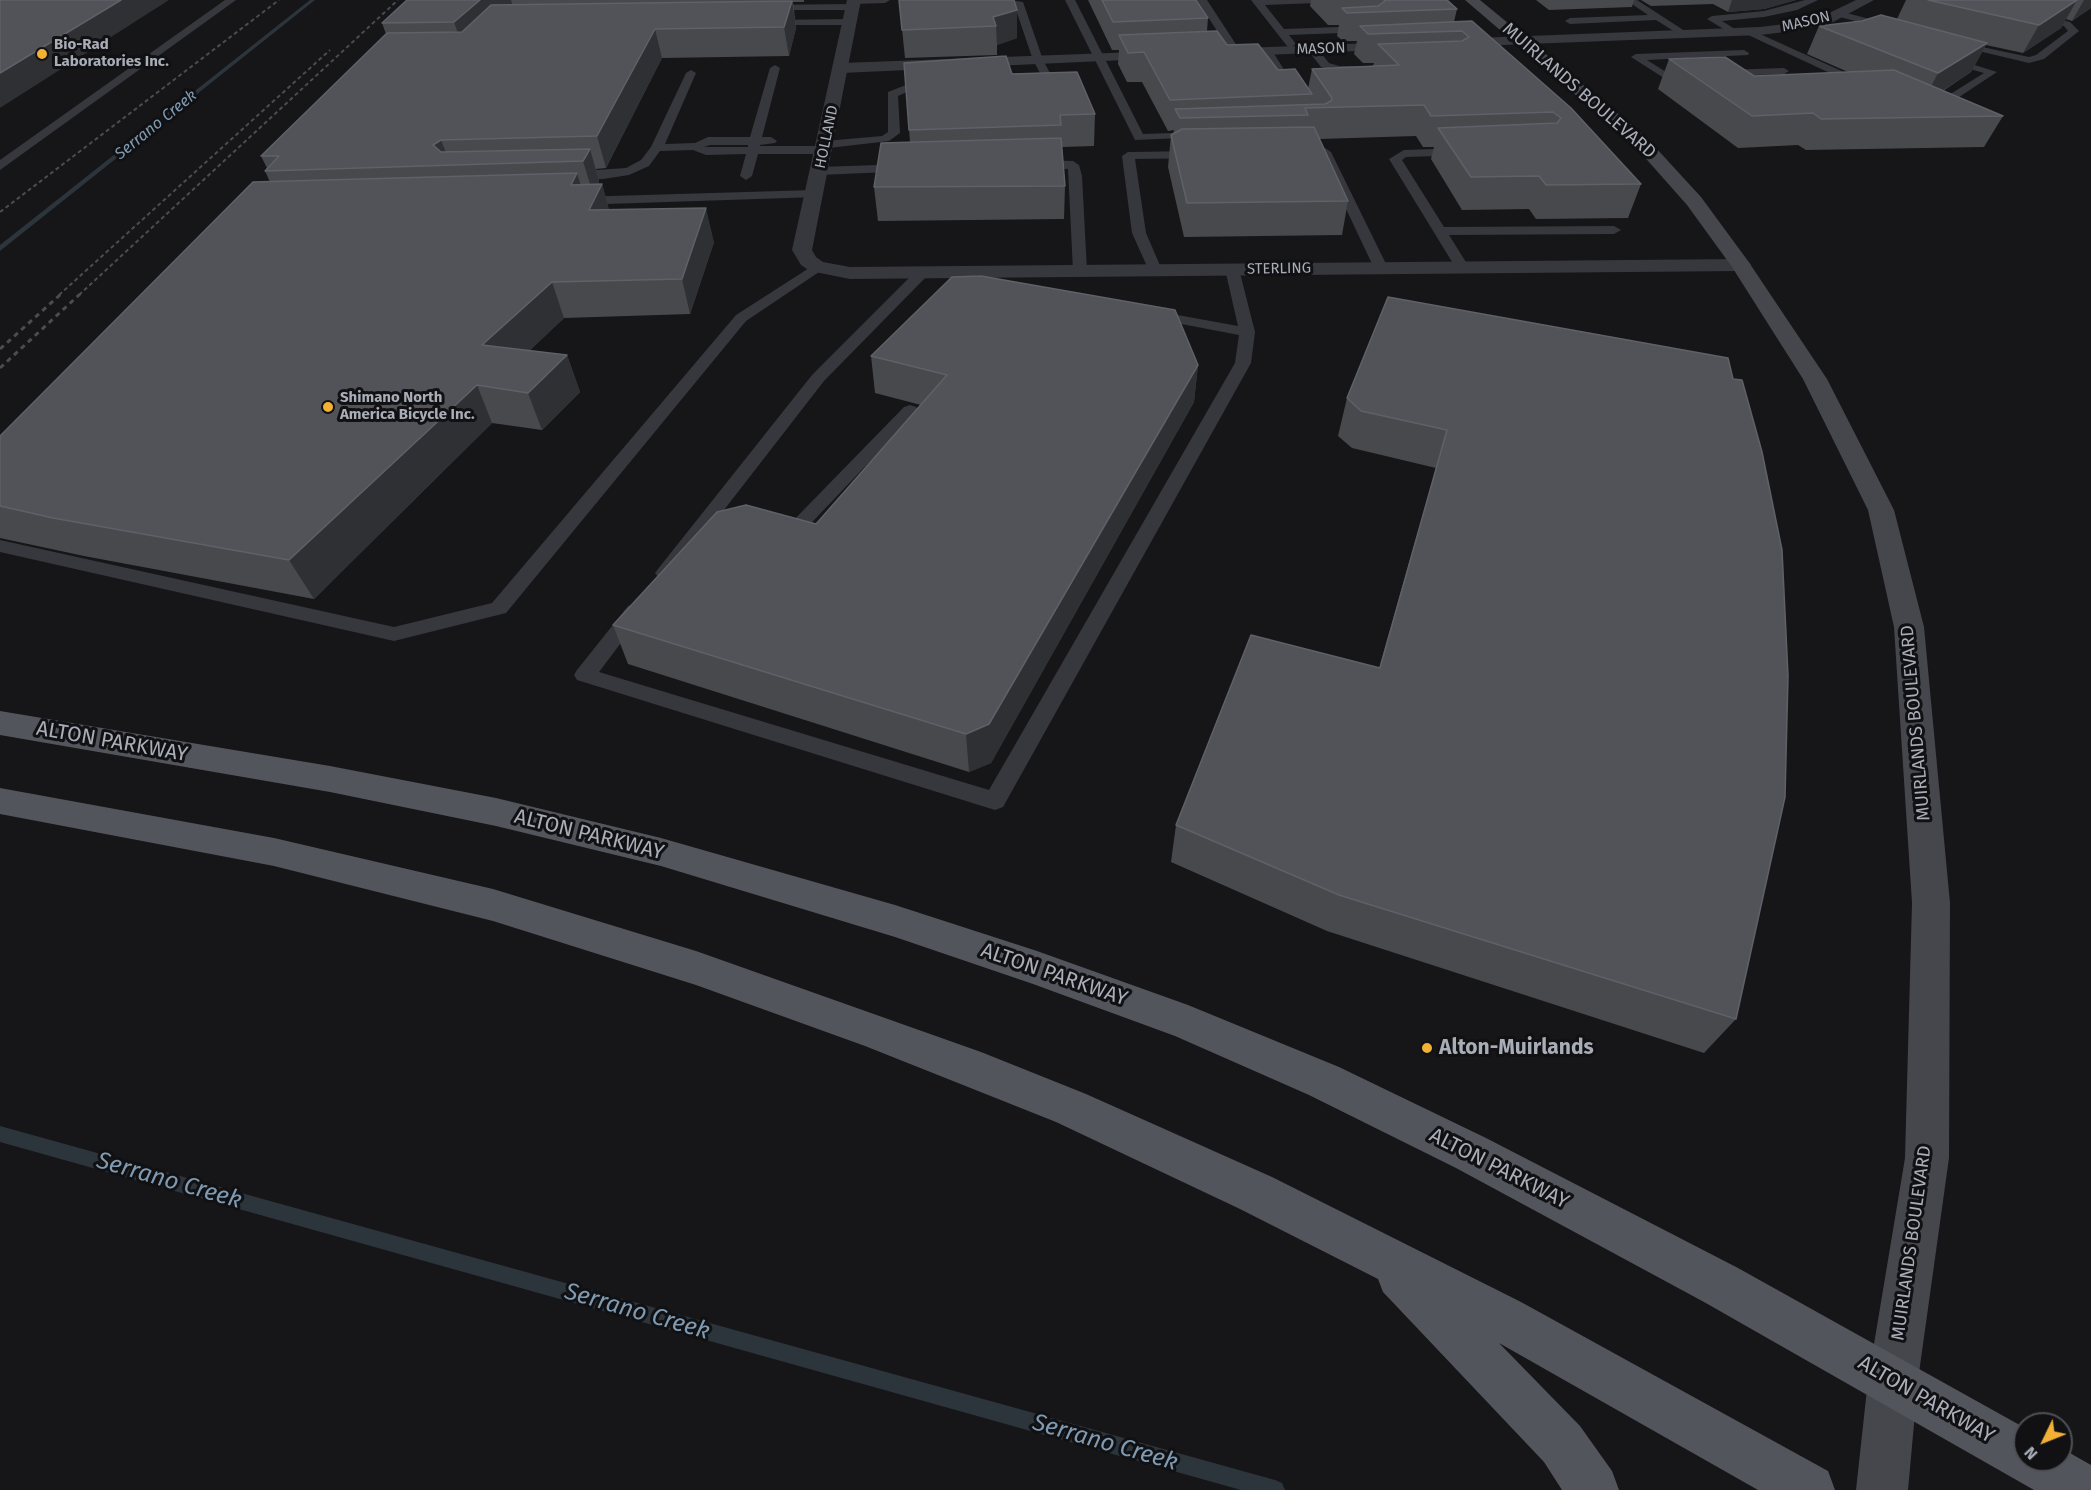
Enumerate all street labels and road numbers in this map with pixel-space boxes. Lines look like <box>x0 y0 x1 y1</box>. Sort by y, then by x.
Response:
street label: MASON <box>1780 8 1832 36</box>
street label: MUIRLANDS BOULEVARD <box>1498 18 1660 164</box>
street label: MASON <box>1296 39 1346 59</box>
street label: HOLLAND <box>812 104 842 170</box>
street label: STERLING <box>1247 259 1311 279</box>
street label: MUIRLANDS BOULEVARD <box>1897 624 1935 822</box>
street label: ALTON PARKWAY <box>34 716 190 768</box>
street label: ALTON PARKWAY <box>512 804 666 866</box>
street label: ALTON PARKWAY <box>977 938 1131 1012</box>
street label: ALTON PARKWAY <box>1425 1123 1573 1215</box>
street label: MUIRLANDS BOULEVARD <box>1888 1144 1936 1342</box>
street label: ALTON PARKWAY <box>1853 1351 1999 1449</box>

